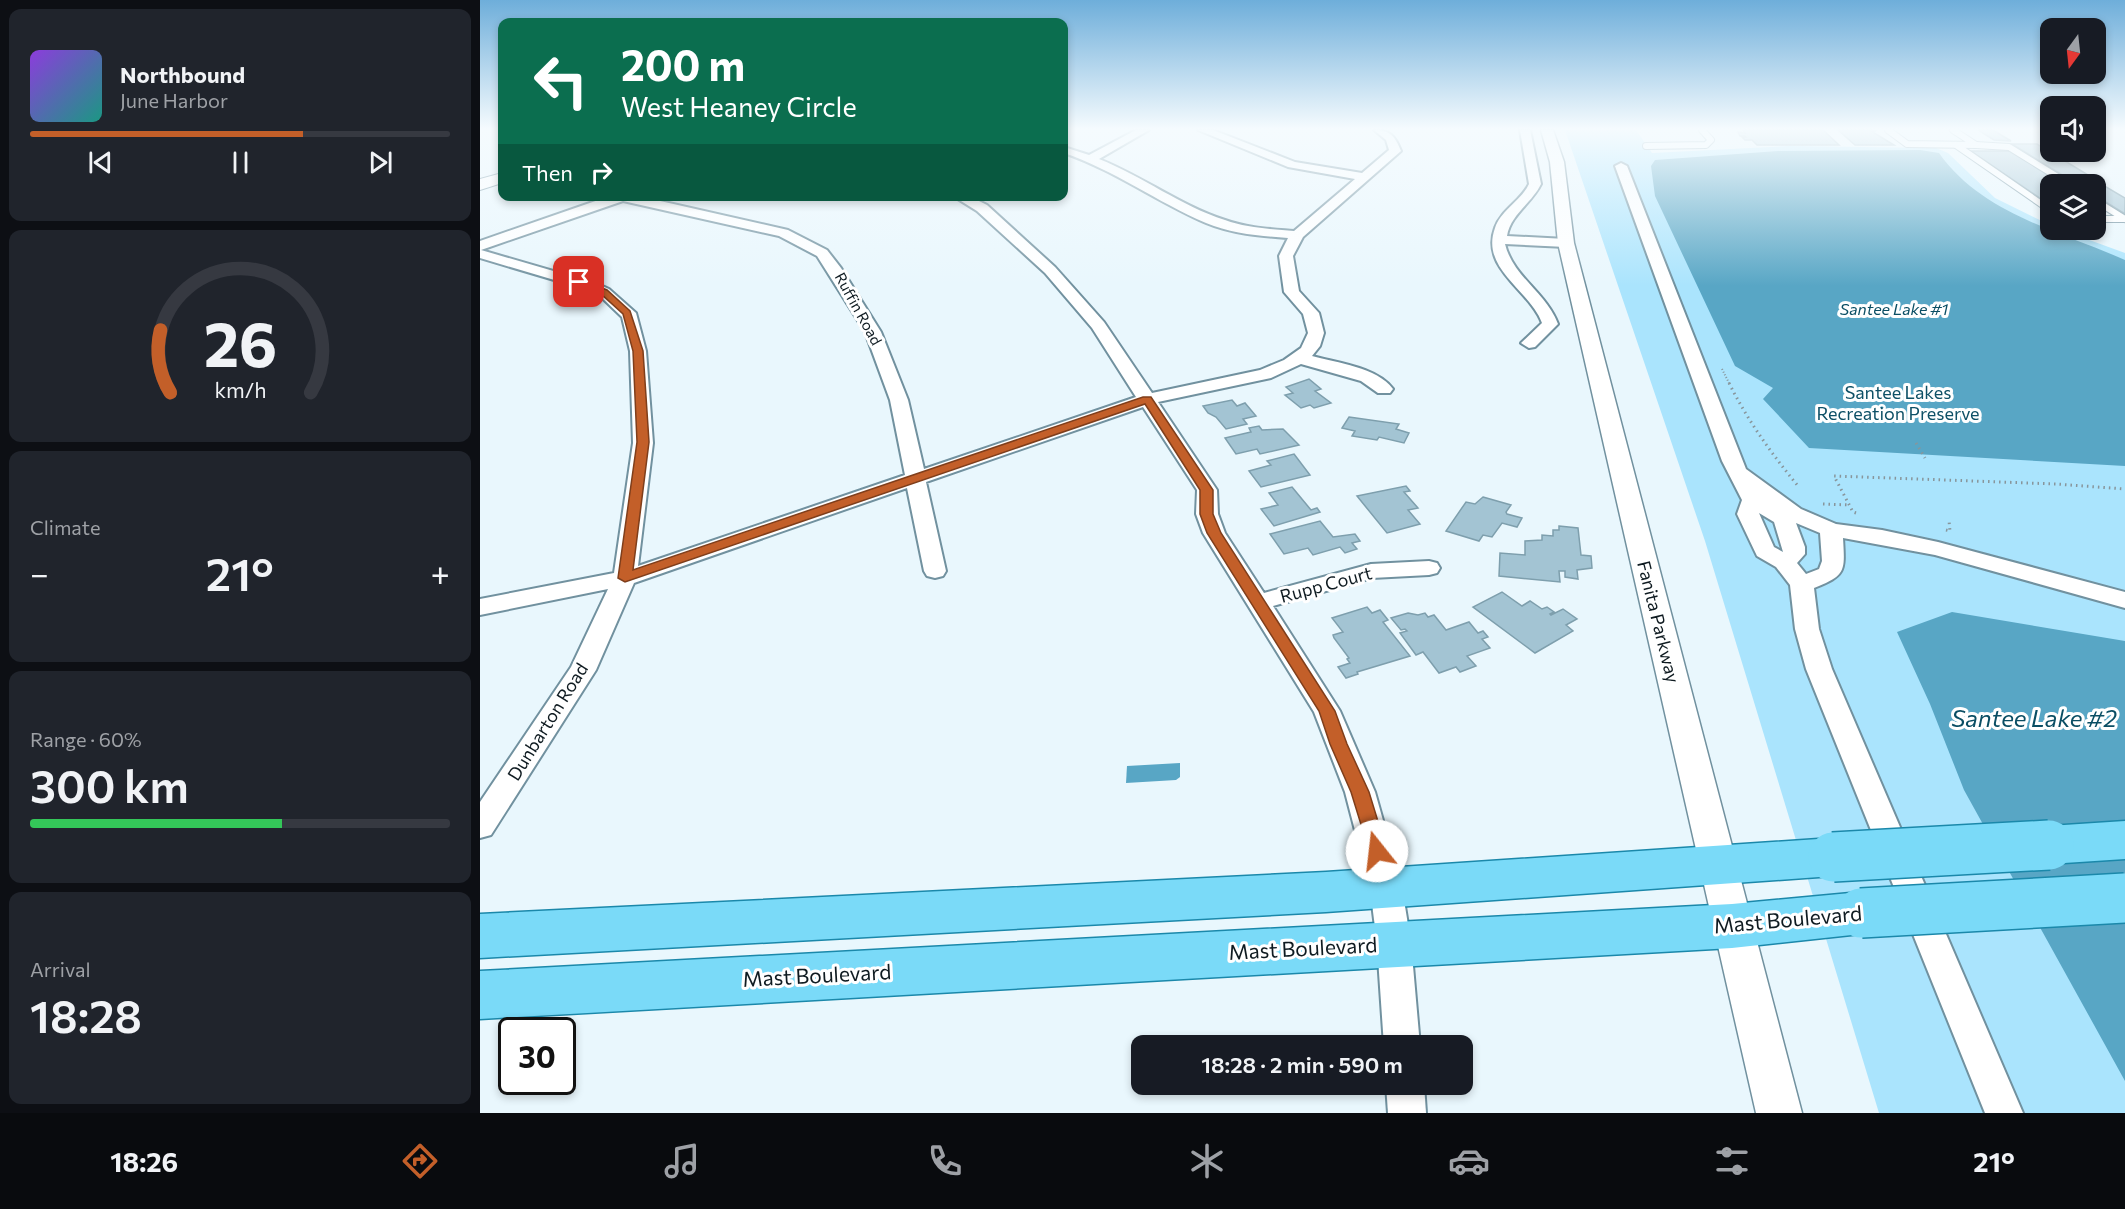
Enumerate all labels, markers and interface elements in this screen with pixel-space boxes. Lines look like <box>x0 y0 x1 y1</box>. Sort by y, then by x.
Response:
north arrow <box>2040 18 2106 84</box>
map controls <box>2040 18 2106 240</box>
text: 200 m <box>621 38 745 90</box>
icon: left <box>522 42 600 120</box>
text: Northbound <box>120 61 245 88</box>
text: June Harbor <box>120 88 228 112</box>
text: West Heaney Circle <box>621 90 857 123</box>
button: sound <box>2040 96 2106 162</box>
icon: previous <box>84 146 117 179</box>
icon: pause <box>224 146 257 179</box>
icon: next <box>364 146 397 179</box>
icon: right <box>585 156 618 189</box>
text: Then <box>522 159 573 186</box>
button: layers <box>2040 174 2106 240</box>
pin <box>553 256 604 307</box>
icon: arrive <box>562 265 595 298</box>
street label: Ruffin Road <box>832 269 886 348</box>
water label: Santee Lake #1 <box>1840 299 1948 318</box>
text: 26 <box>203 304 277 380</box>
text: km/h <box>214 376 266 402</box>
park label: Santee Lakes Recreation Preserve <box>1816 381 1980 424</box>
text: Climate <box>30 515 100 539</box>
text: 21° <box>206 545 274 600</box>
text: − <box>30 552 49 593</box>
text: + <box>431 552 450 593</box>
street label: Fanita Parkway <box>1633 558 1685 685</box>
street label: Rupp Court <box>1277 561 1374 607</box>
street label: Dunbarton Road <box>502 659 592 784</box>
water label: Santee Lake #2 <box>1951 703 2118 732</box>
text: Range · 60% <box>30 727 142 751</box>
text: 300 km <box>30 757 189 812</box>
position arrow <box>1345 819 1409 883</box>
street label: Mast Boulevard <box>1713 900 1863 937</box>
street label: Mast Boulevard <box>1228 931 1378 964</box>
text: Arrival <box>30 957 91 981</box>
street label: Mast Boulevard <box>742 958 892 991</box>
text: 18:28 <box>30 987 142 1042</box>
speed limit sign: 30 <box>498 1017 576 1095</box>
text: 18:28 · 2 min · 590 m <box>1201 1051 1403 1078</box>
icon: directions <box>399 1140 441 1182</box>
icon: music <box>661 1140 703 1182</box>
icon: phone <box>924 1140 966 1182</box>
icon: climate <box>1186 1140 1228 1182</box>
icon: car <box>1448 1140 1490 1182</box>
icon: filters <box>1711 1140 1753 1182</box>
text: 18:26 <box>110 1145 178 1178</box>
text: 21° <box>1973 1145 2015 1178</box>

